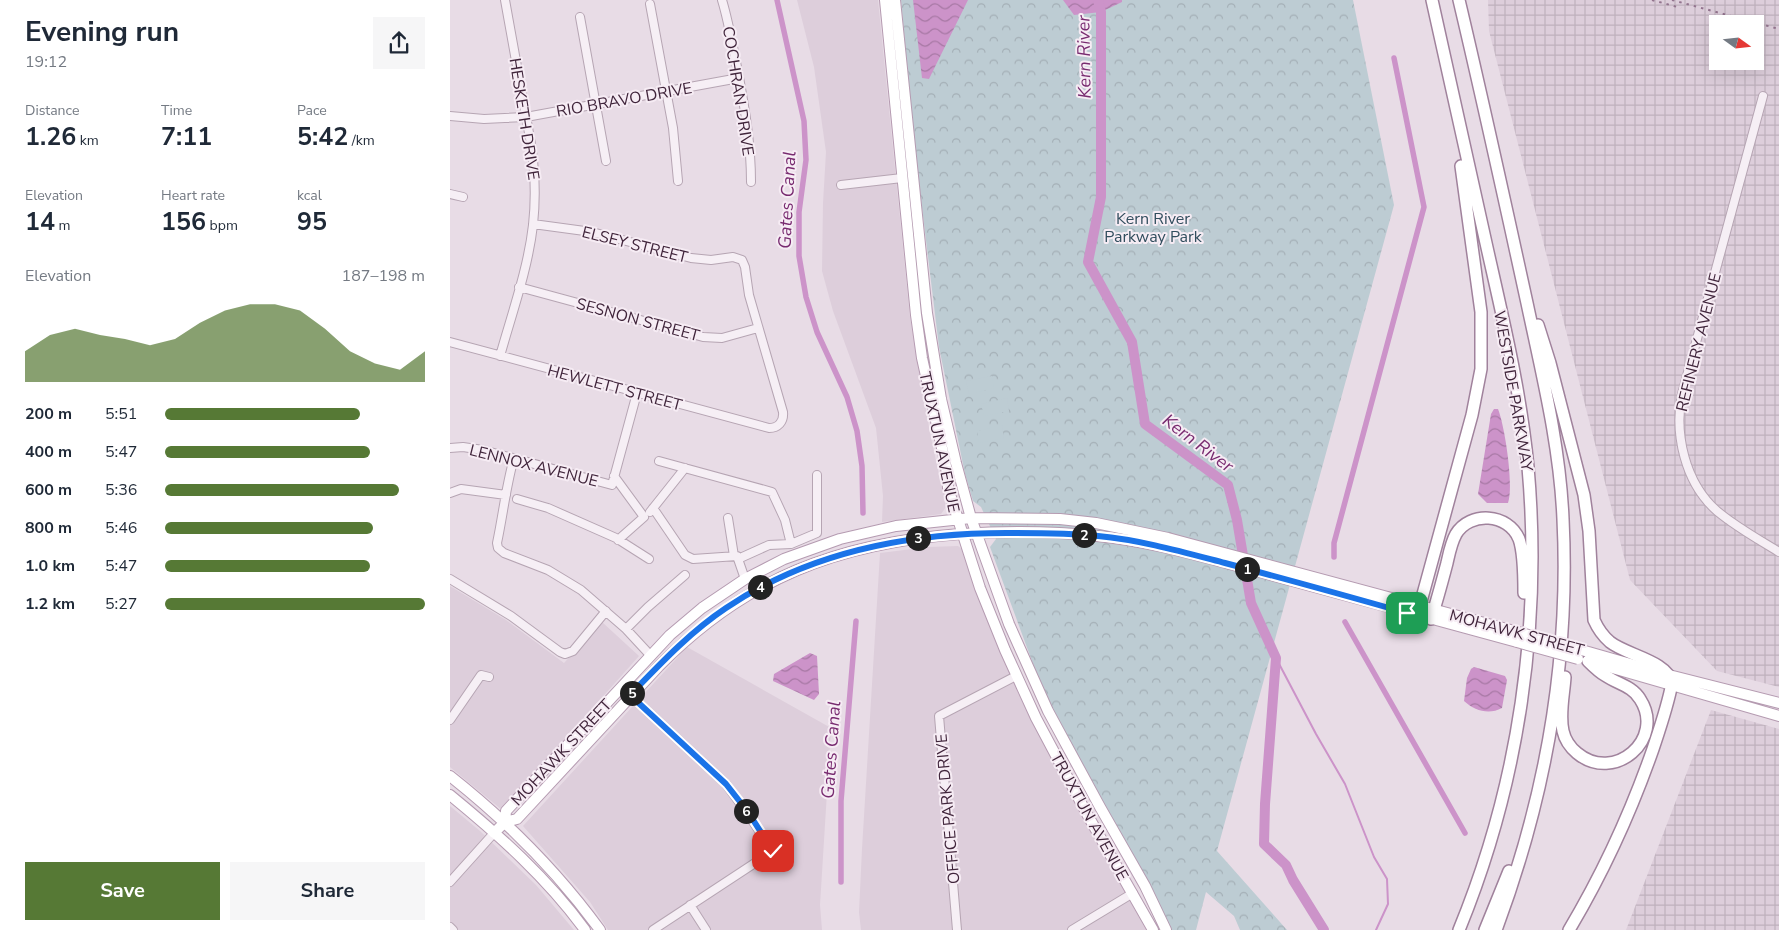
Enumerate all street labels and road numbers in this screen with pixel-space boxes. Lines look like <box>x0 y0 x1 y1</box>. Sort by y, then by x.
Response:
street label: COCHRAN DRIVE <box>717 25 759 157</box>
street label: HESKETH DRIVE <box>504 57 545 182</box>
street label: RIO BRAVO DRIVE <box>555 77 694 123</box>
street label: ELSEY STREET <box>579 221 690 269</box>
street label: REFINERY AVENUE <box>1671 271 1727 414</box>
street label: SESNON STREET <box>574 293 702 347</box>
street label: WESTSIDE PARKWAY <box>1488 309 1538 474</box>
street label: HEWLETT STREET <box>545 359 685 417</box>
street label: TRUXTUN AVENUE <box>913 370 965 515</box>
street label: LENNOX AVENUE <box>467 439 600 493</box>
street label: MOHAWK STREET <box>1447 604 1587 662</box>
street label: MOHAWK STREET <box>506 694 617 811</box>
street label: OFFICE PARK DRIVE <box>930 733 966 885</box>
street label: TRUXTUN AVENUE <box>1045 748 1134 885</box>

